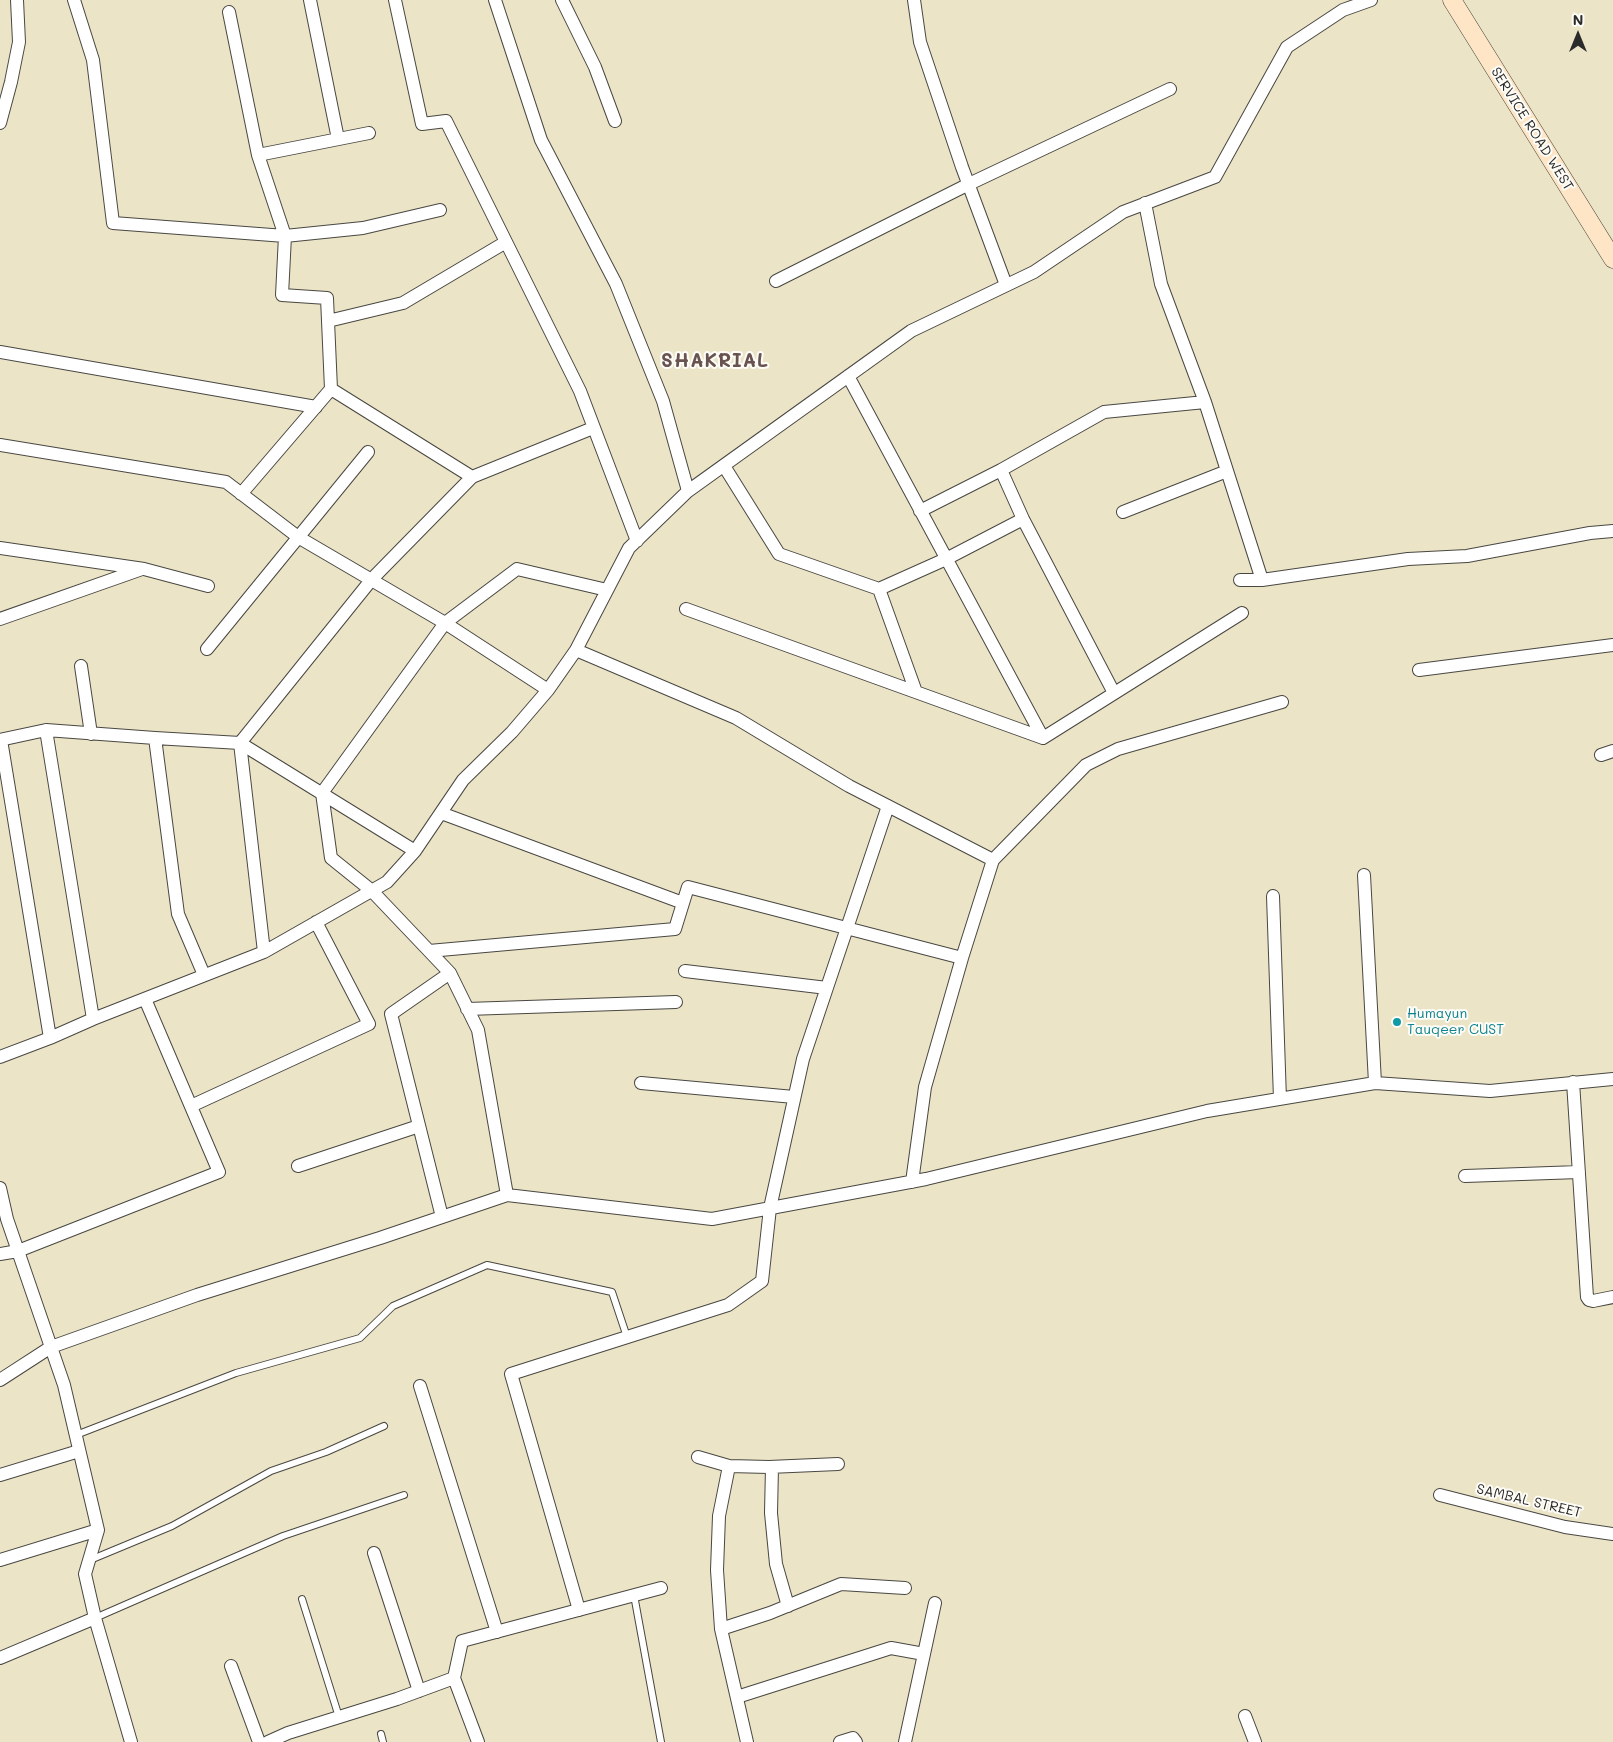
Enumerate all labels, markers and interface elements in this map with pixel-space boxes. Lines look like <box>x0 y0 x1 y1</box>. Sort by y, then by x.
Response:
north arrow <box>1553 10 1603 60</box>
text: N <box>1573 10 1583 29</box>
street label: SERVICE ROAD WEST <box>1487 64 1577 194</box>
district label: SHAKRIAL <box>660 350 770 372</box>
place label: Humayun Tauqeer CUST <box>1407 1006 1504 1038</box>
marker: Humayun Tauqeer CUST <box>1391 1016 1403 1028</box>
street label: SAMBAL STREET <box>1475 1481 1583 1521</box>

